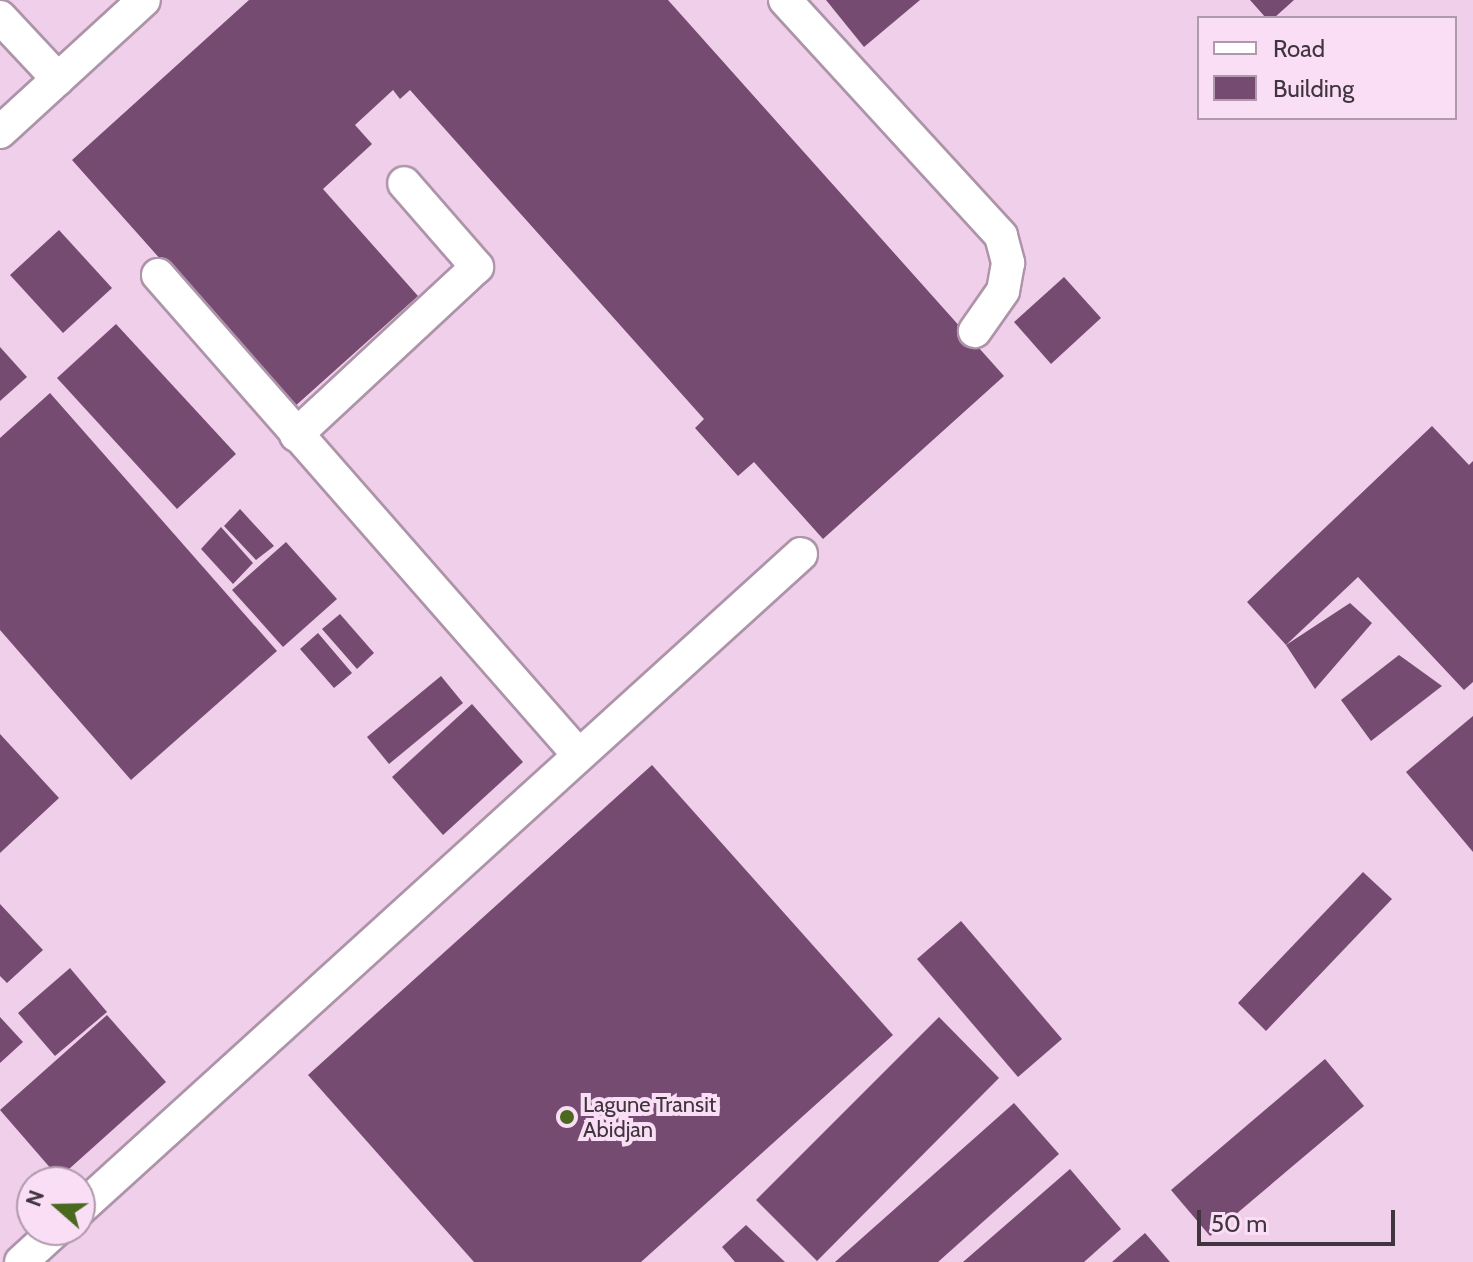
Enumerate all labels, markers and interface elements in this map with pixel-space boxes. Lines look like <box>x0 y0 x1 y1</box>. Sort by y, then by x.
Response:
legend <box>1197 16 1457 120</box>
text: Road <box>1273 34 1325 63</box>
text: Building <box>1273 74 1354 103</box>
place label: Lagune Transit Abidjan <box>583 1091 716 1142</box>
marker: Lagune Transit Abidjan <box>558 1108 576 1126</box>
north arrow <box>16 1166 96 1246</box>
text: N <box>20 1186 50 1210</box>
scale bar <box>1201 1194 1399 1244</box>
text: 50 m <box>1211 1209 1267 1238</box>

